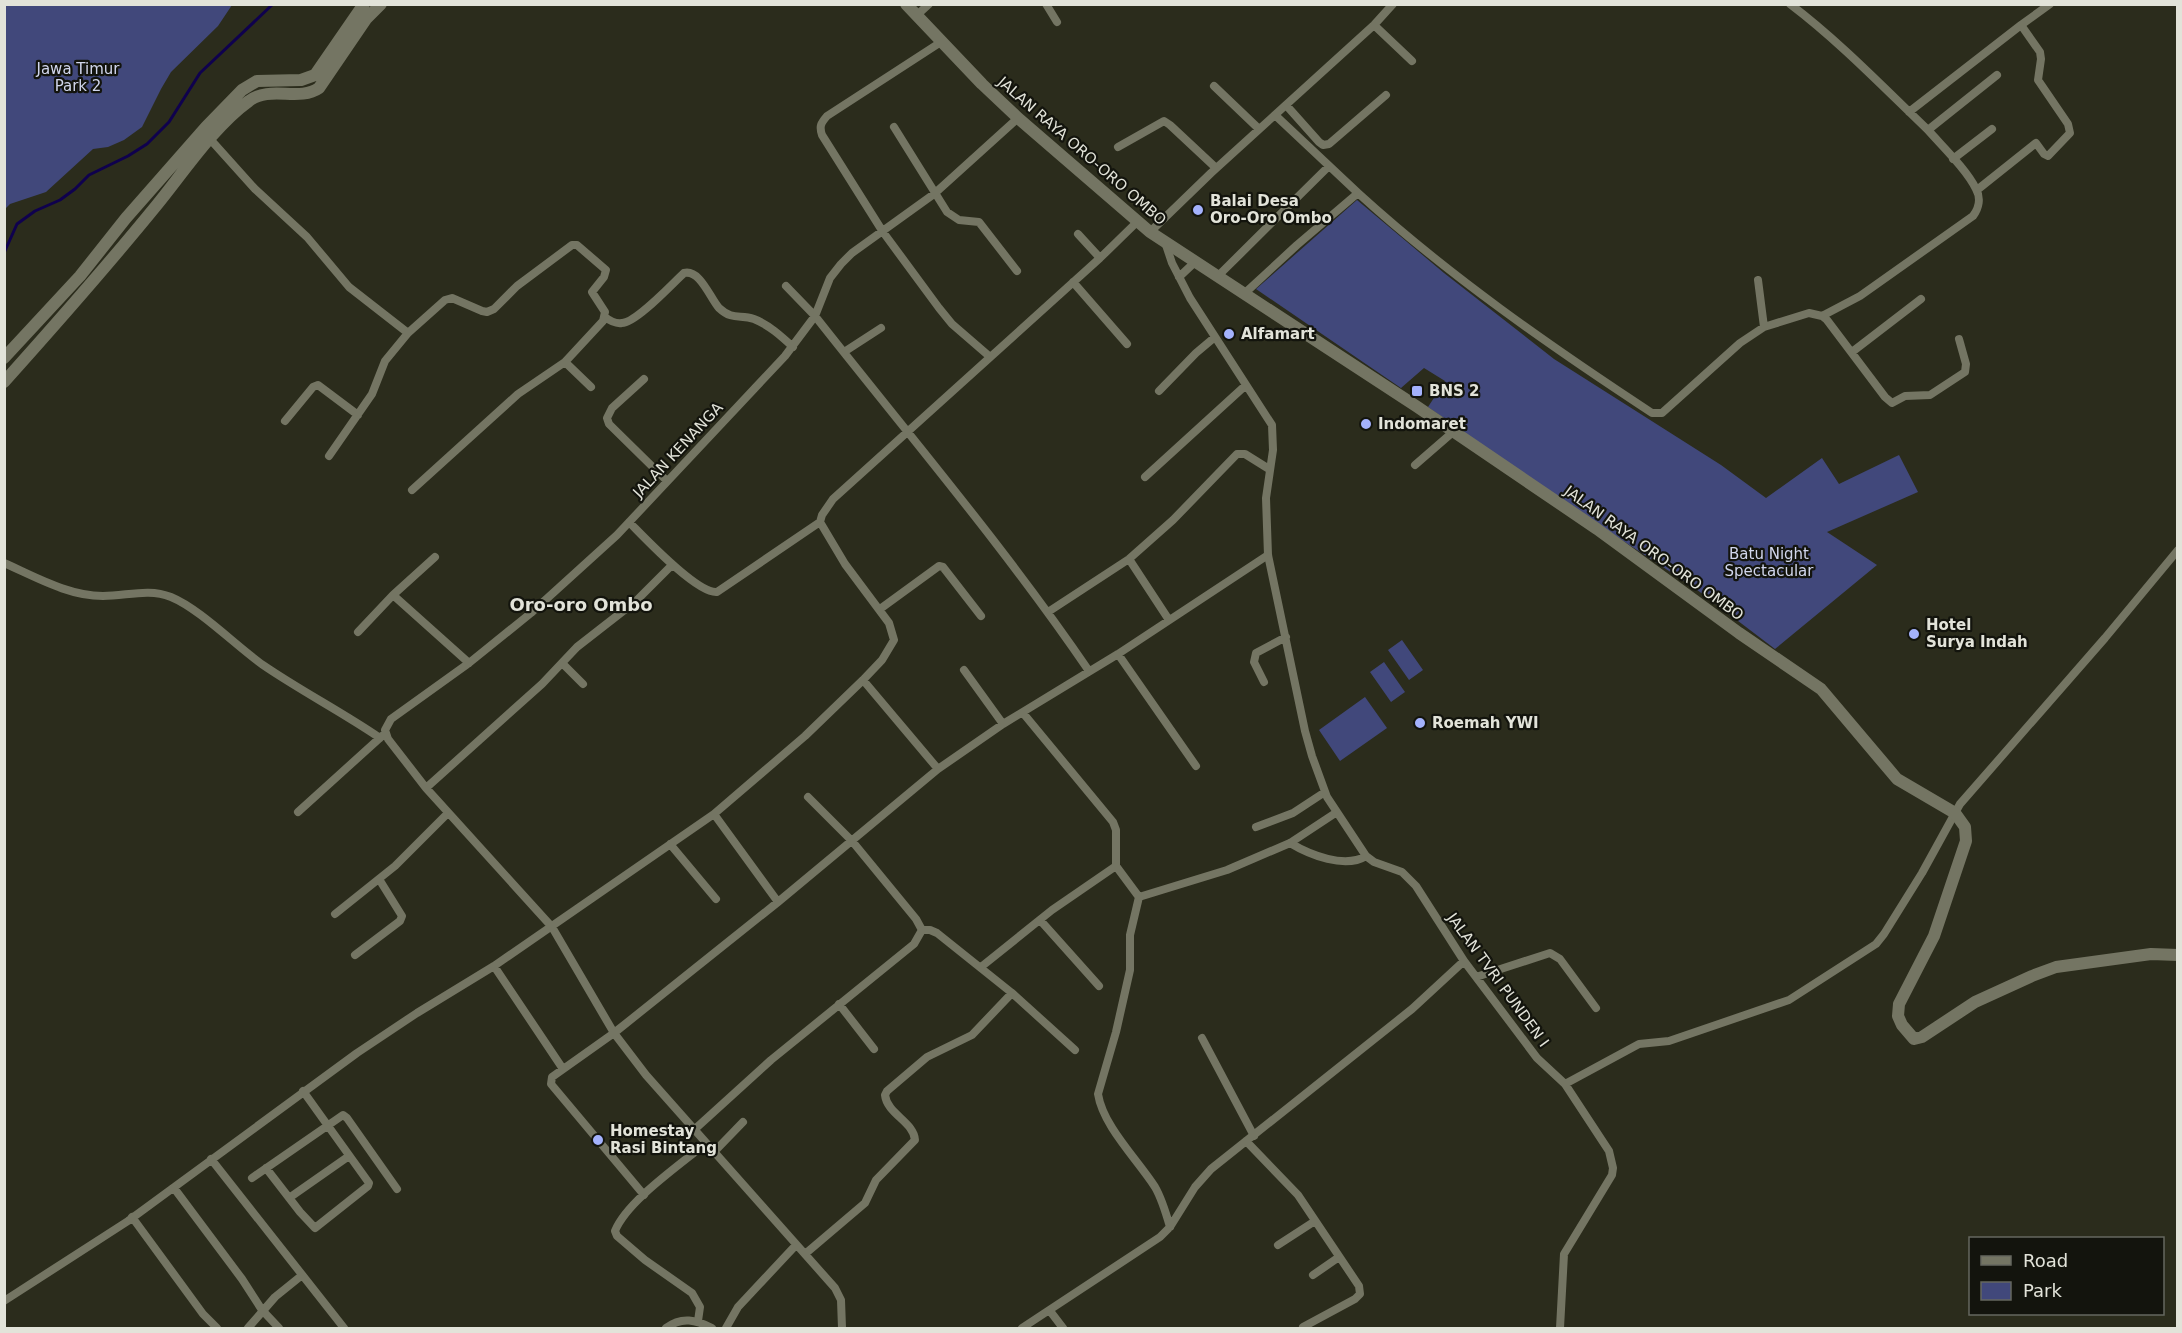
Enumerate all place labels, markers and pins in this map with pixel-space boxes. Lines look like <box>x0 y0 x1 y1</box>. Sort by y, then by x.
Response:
place label: Balai Desa Oro-Oro Ombo <box>1210 192 1332 227</box>
marker: Balai Desa Oro-Oro Ombo <box>1191 203 1205 217</box>
place label: Alfamart <box>1241 325 1315 343</box>
marker: Alfamart <box>1222 327 1236 341</box>
place label: BNS 2 <box>1429 382 1479 400</box>
marker: BNS 2 <box>1410 384 1424 398</box>
place label: Indomaret <box>1378 415 1466 433</box>
marker: Indomaret <box>1359 417 1373 431</box>
place label: Hotel Surya Indah <box>1926 616 2028 651</box>
marker: Hotel Surya Indah <box>1907 627 1921 641</box>
place label: Roemah YWI <box>1432 714 1539 732</box>
marker: Roemah YWI <box>1413 716 1427 730</box>
place label: Homestay Rasi Bintang <box>610 1122 717 1157</box>
marker: Homestay Rasi Bintang <box>591 1133 605 1147</box>

